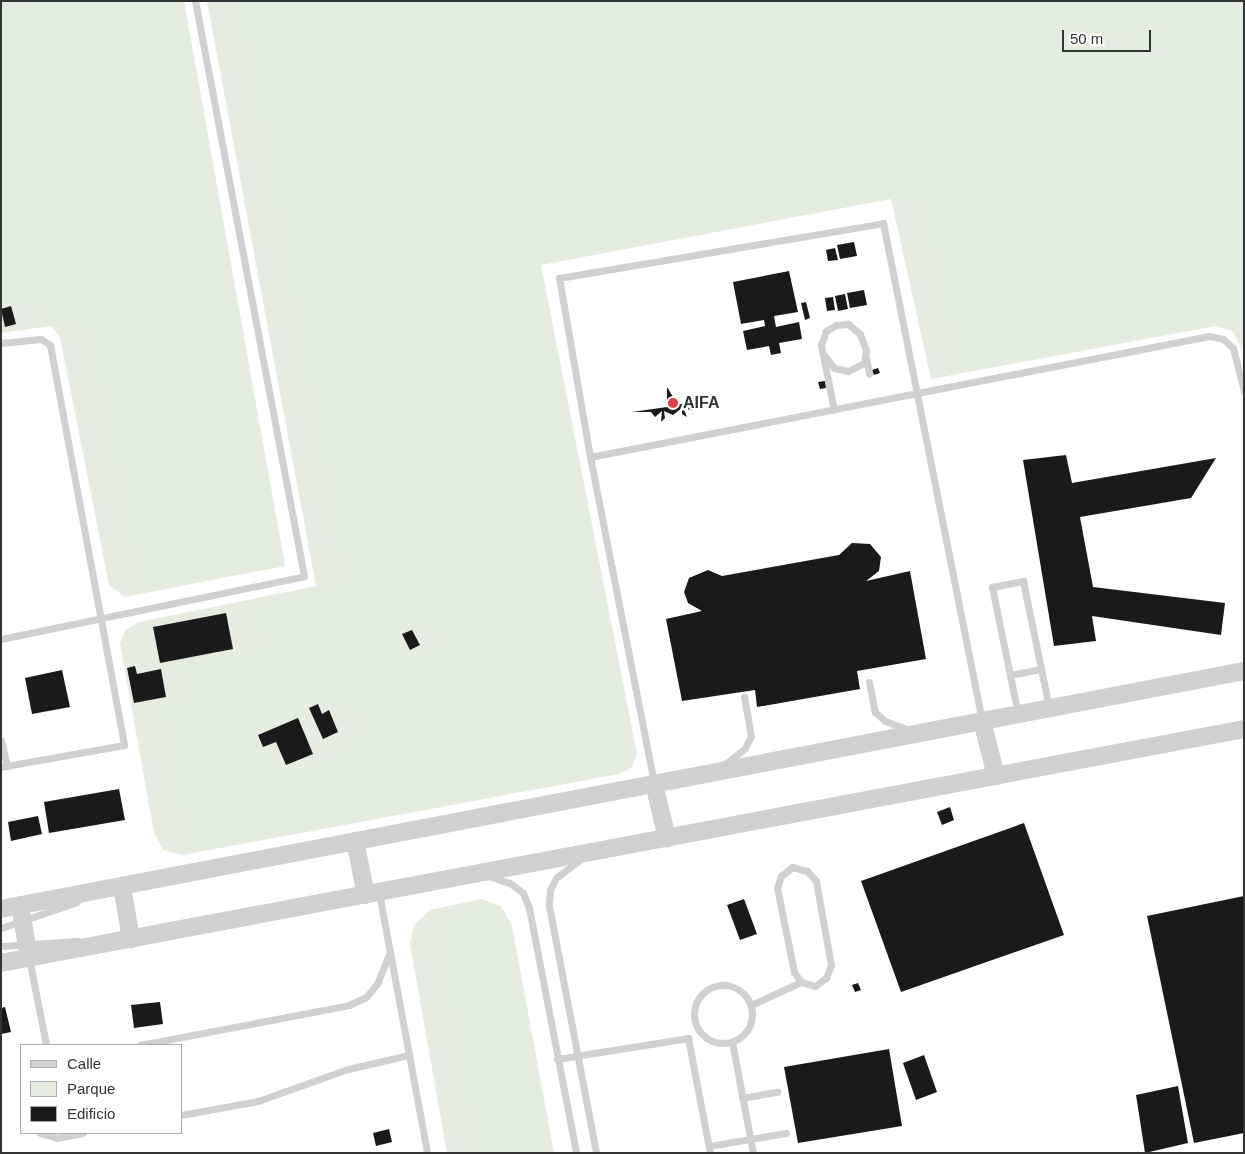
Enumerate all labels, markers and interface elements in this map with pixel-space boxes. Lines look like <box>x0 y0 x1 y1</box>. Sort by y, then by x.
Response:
scale bar <box>1065 20 1154 52</box>
text: 50 m <box>1070 30 1103 47</box>
place label: AIFA <box>683 393 719 413</box>
marker: AIFA <box>667 397 679 409</box>
legend <box>20 1044 182 1134</box>
text: Calle <box>67 1055 101 1072</box>
text: Parque <box>67 1080 115 1097</box>
text: Edificio <box>67 1105 115 1122</box>

